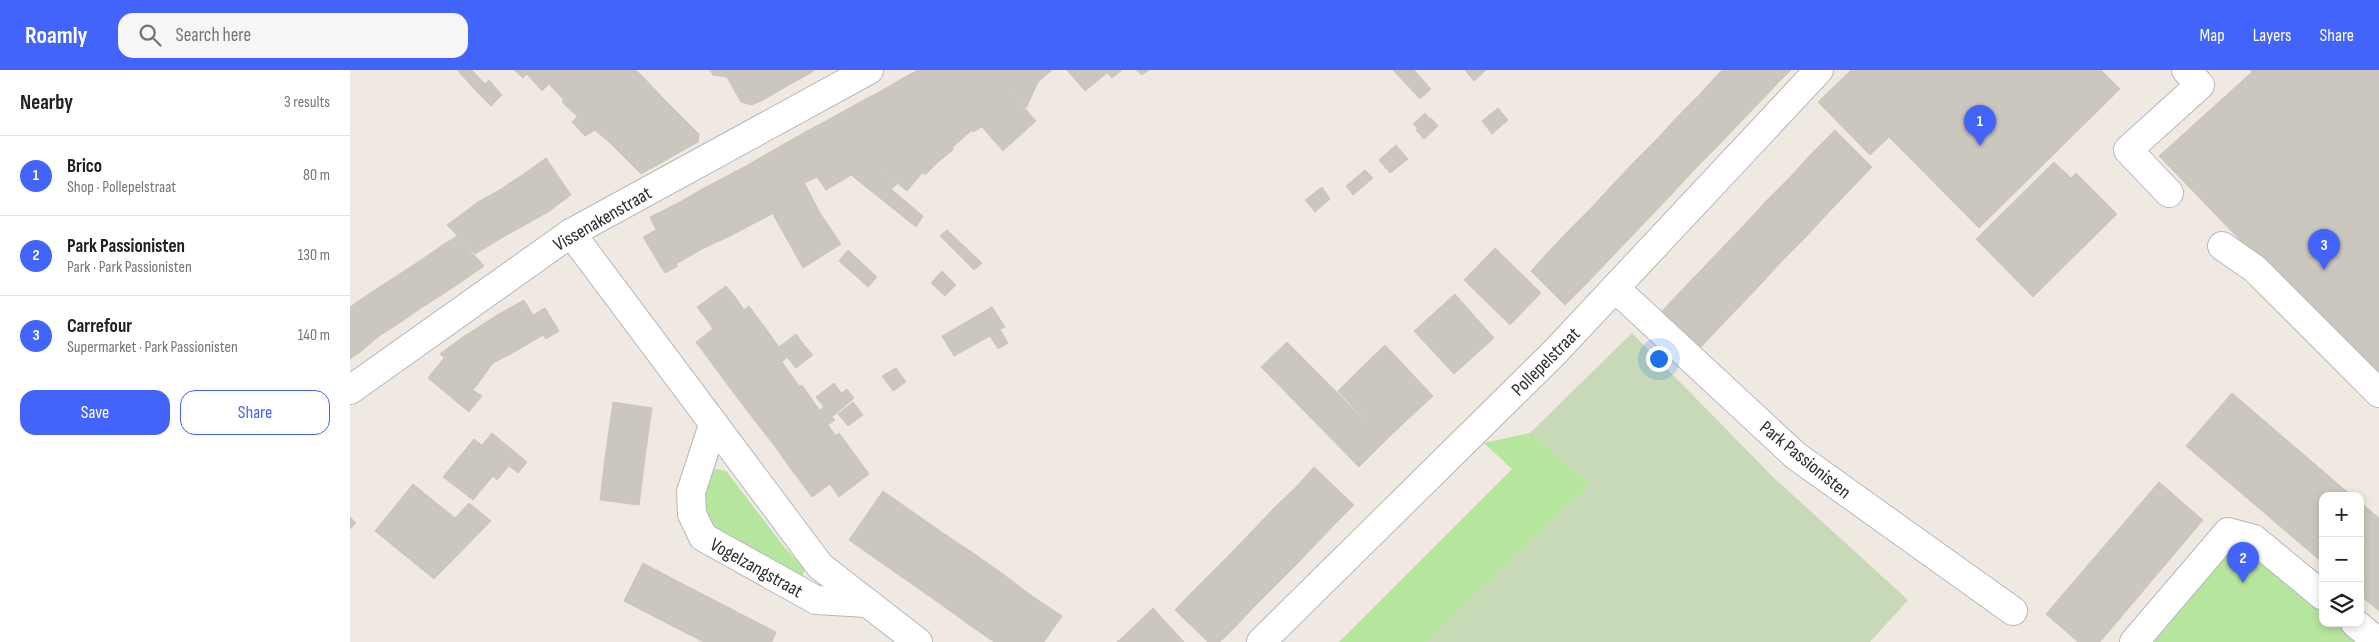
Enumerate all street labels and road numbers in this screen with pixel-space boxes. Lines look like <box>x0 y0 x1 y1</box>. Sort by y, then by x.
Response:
street label: Vissenakenstraat <box>550 182 656 257</box>
street label: Pollepelstraat <box>1507 323 1585 401</box>
street label: Park Passionisten <box>1755 416 1855 504</box>
street label: Vogelzangstraat <box>706 533 807 603</box>

